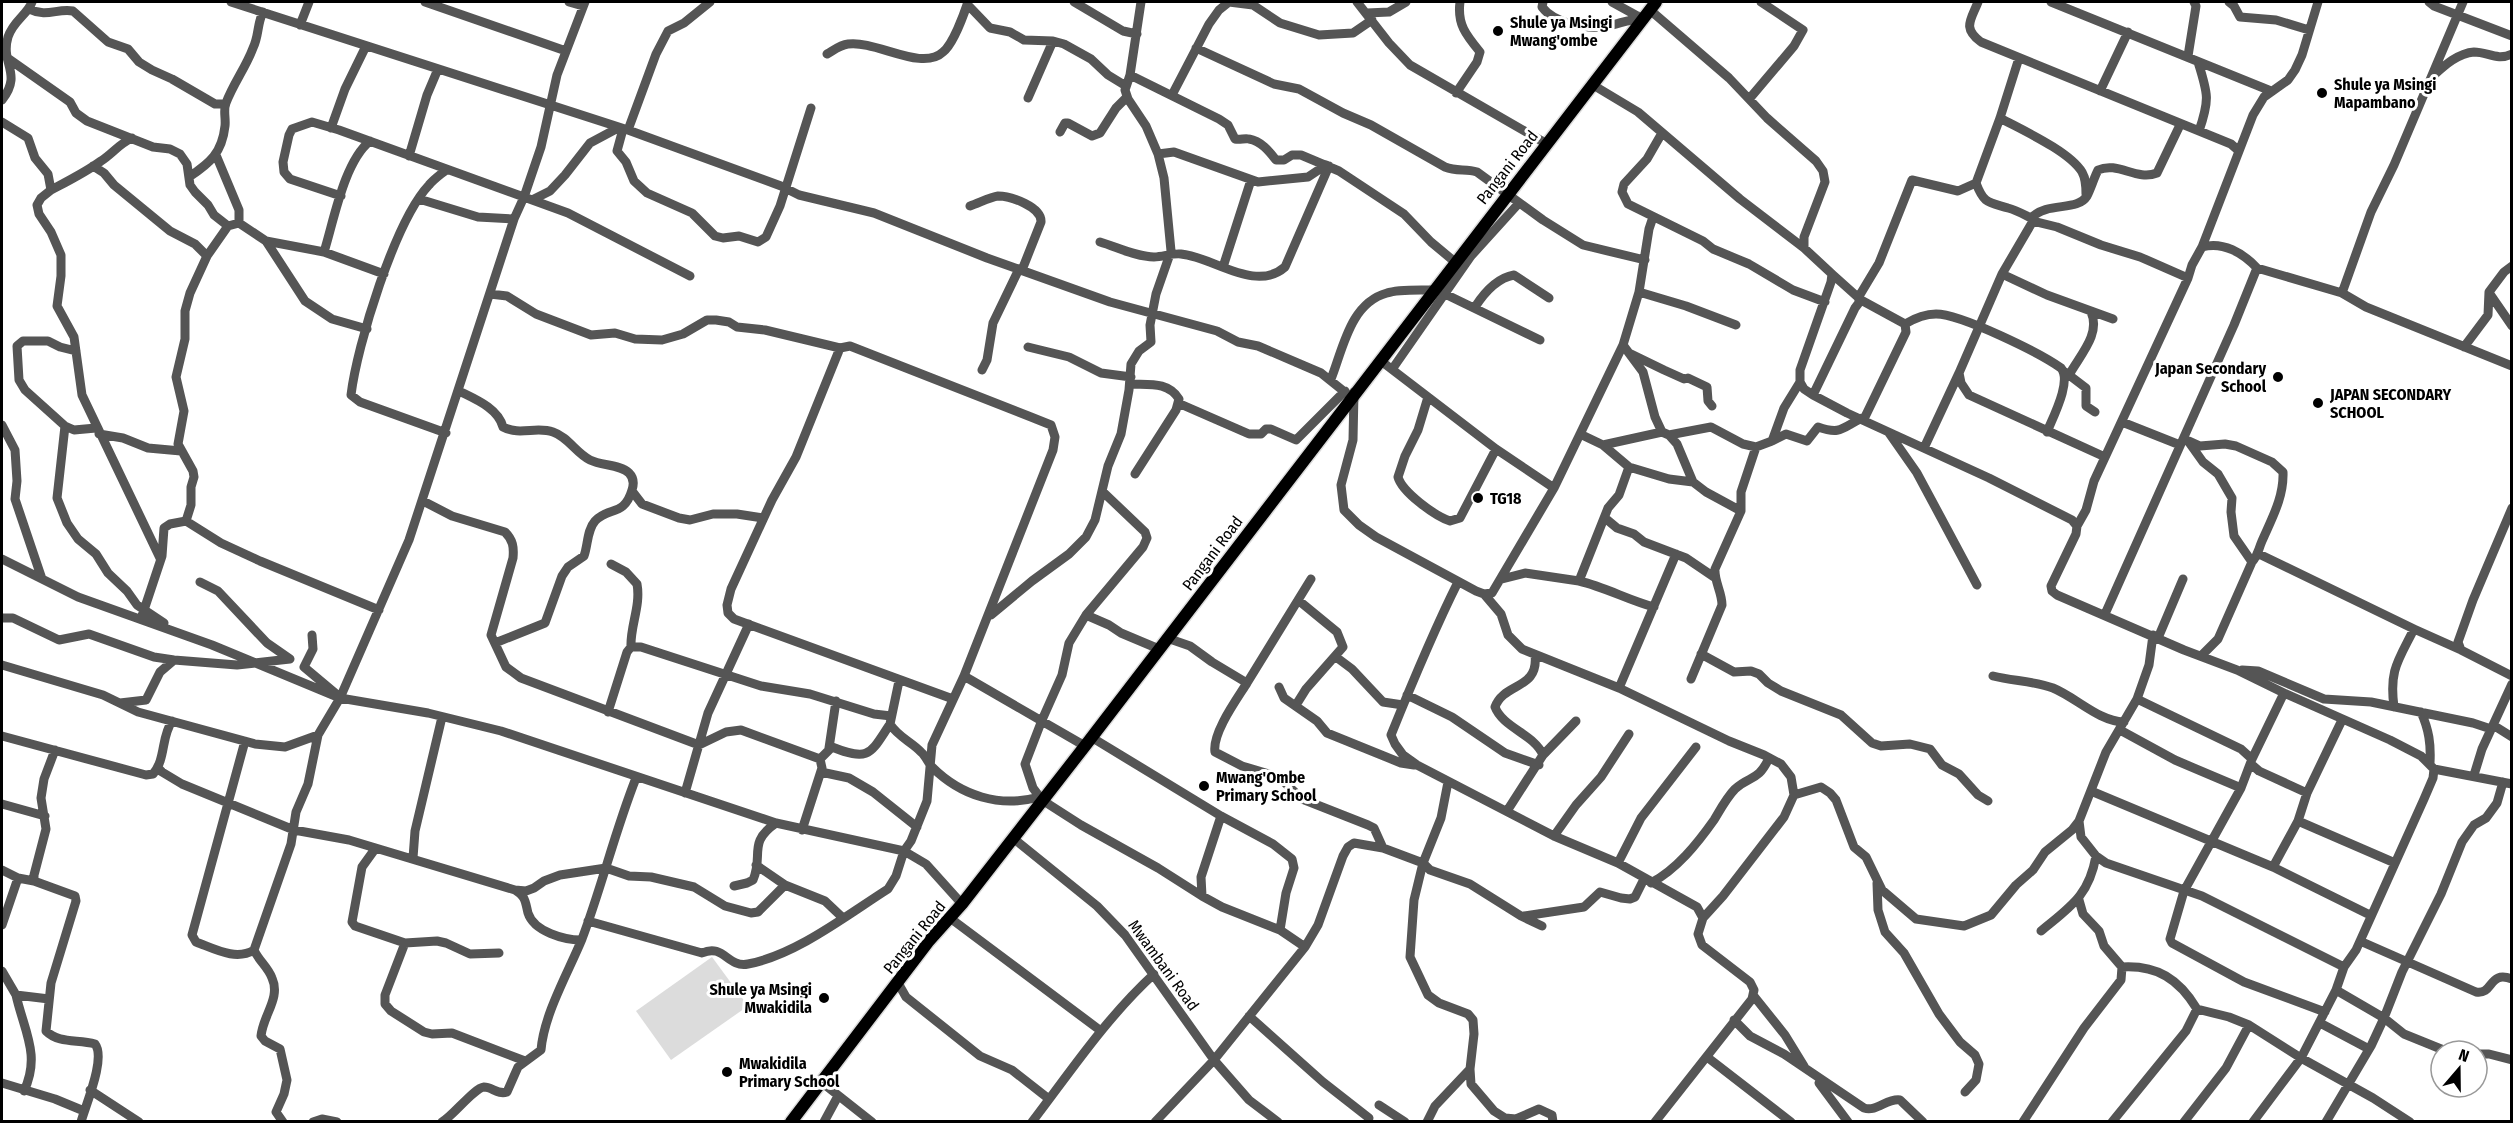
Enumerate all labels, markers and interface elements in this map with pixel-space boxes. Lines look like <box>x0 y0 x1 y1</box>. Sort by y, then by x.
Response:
place label: Shule ya Msingi Mwang'ombe <box>1510 13 1612 50</box>
marker: Shule ya Msingi Mwang'ombe <box>1491 24 1505 38</box>
place label: Shule ya Msingi Mapambano <box>2334 75 2436 112</box>
marker: Shule ya Msingi Mapambano <box>2315 86 2329 100</box>
street label: Pangani Road <box>1473 127 1542 208</box>
place label: Japan Secondary School <box>2154 359 2267 396</box>
marker: Japan Secondary School <box>2271 370 2285 384</box>
place label: JAPAN SECONDARY SCHOOL <box>2329 385 2452 422</box>
marker: JAPAN SECONDARY SCHOOL <box>2311 396 2325 410</box>
place label: TG18 <box>1490 489 1522 508</box>
marker: TG18 <box>1471 491 1485 505</box>
street label: Pangani Road <box>1178 512 1247 594</box>
place label: Mwang'Ombe Primary School <box>1216 768 1317 805</box>
marker: Mwang'Ombe Primary School <box>1197 779 1211 793</box>
street label: Pangani Road <box>879 897 950 978</box>
street label: Mwambani Road <box>1124 916 1203 1014</box>
place label: Shule ya Msingi Mwakidila <box>710 980 812 1017</box>
marker: Shule ya Msingi Mwakidila <box>817 991 831 1005</box>
north arrow <box>2429 1039 2489 1099</box>
text: N <box>2456 1045 2472 1066</box>
place label: Mwakidila Primary School <box>739 1054 840 1091</box>
marker: Mwakidila Primary School <box>720 1065 734 1079</box>

